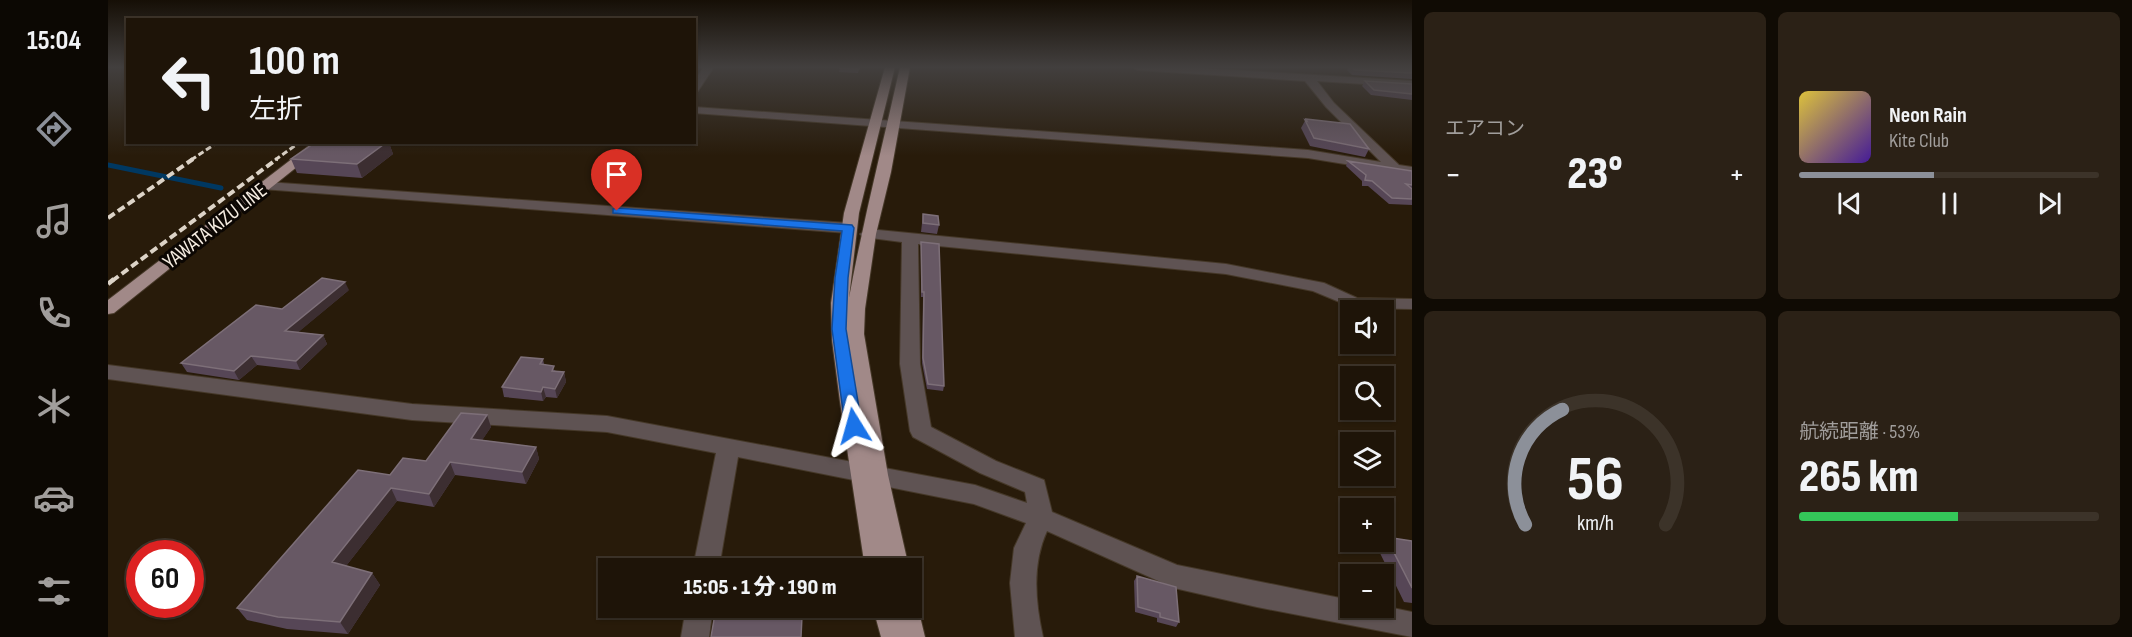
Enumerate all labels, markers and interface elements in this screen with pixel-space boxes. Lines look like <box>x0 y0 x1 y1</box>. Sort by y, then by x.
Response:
text: 15:04 <box>27 25 81 57</box>
text: 100 m <box>249 36 340 87</box>
icon: left <box>150 42 228 120</box>
text: 左折 <box>249 94 303 126</box>
text: Neon Rain <box>1889 102 1967 129</box>
icon: directions <box>33 108 75 150</box>
text: エアコン <box>1445 117 1525 141</box>
text: Kite Club <box>1889 129 1949 153</box>
text: 23° <box>1567 147 1623 202</box>
pin <box>591 149 642 211</box>
text: − <box>1445 155 1461 195</box>
text: + <box>1729 155 1745 195</box>
icon: arrive <box>600 158 633 191</box>
street label: YAWATA KIZU LINE <box>158 178 272 274</box>
icon: previous <box>1833 187 1866 220</box>
icon: pause <box>1933 187 1966 220</box>
icon: next <box>2033 187 2066 220</box>
icon: music <box>33 200 75 242</box>
icon: phone <box>33 292 75 334</box>
map controls <box>1340 300 1394 618</box>
button: sound <box>1340 300 1394 354</box>
button: search <box>1340 366 1394 420</box>
icon: climate <box>33 385 75 427</box>
position arrow <box>822 394 886 458</box>
text: 航続距離 · 53% <box>1799 420 1920 444</box>
button: layers <box>1340 432 1394 486</box>
text: 56 <box>1567 443 1623 518</box>
text: 265 km <box>1799 450 1919 505</box>
icon: car <box>33 477 75 519</box>
button: + <box>1340 498 1394 552</box>
text: km/h <box>1576 511 1614 536</box>
speed limit sign: 60 <box>126 540 204 618</box>
button: − <box>1340 564 1394 618</box>
icon: filters <box>33 570 75 612</box>
text: 15:05 · 1 分 · 190 m <box>683 574 837 601</box>

